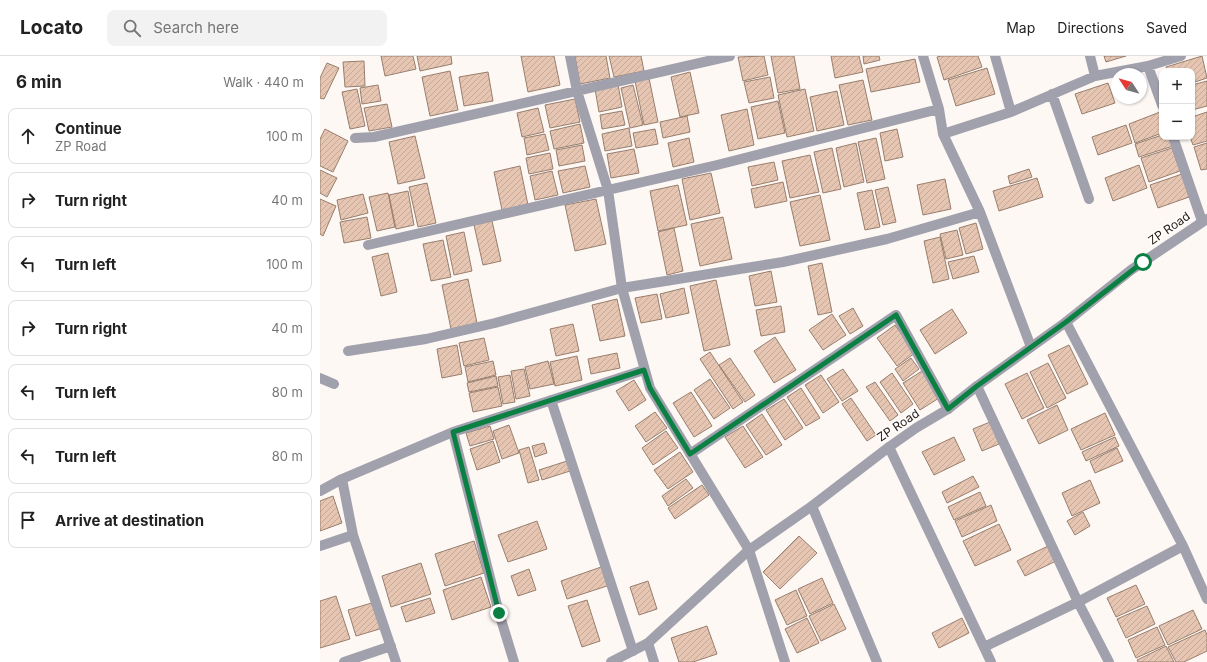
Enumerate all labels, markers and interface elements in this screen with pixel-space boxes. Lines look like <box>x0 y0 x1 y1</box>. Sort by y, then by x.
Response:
search box <box>107 10 387 46</box>
text: Locato <box>20 16 83 39</box>
icon: search <box>121 17 143 39</box>
text: Search here <box>153 18 239 37</box>
text: Map <box>1006 19 1035 36</box>
text: Directions <box>1057 19 1124 36</box>
text: Saved <box>1146 19 1187 36</box>
north arrow <box>1111 68 1147 104</box>
map controls <box>1159 68 1195 140</box>
button: + <box>1159 68 1195 104</box>
text: 6 min <box>16 72 62 92</box>
text: Walk · 440 m <box>223 74 304 90</box>
button: − <box>1159 104 1195 140</box>
text: Continue <box>55 119 122 138</box>
icon: ahead <box>17 125 39 147</box>
text: 100 m <box>266 128 303 144</box>
text: ZP Road <box>55 138 107 154</box>
icon: right <box>17 189 39 211</box>
text: Turn right <box>55 191 127 210</box>
text: 40 m <box>271 192 303 208</box>
street label: ZP Road <box>1145 208 1193 248</box>
icon: left <box>17 253 39 275</box>
route start <box>1134 253 1152 271</box>
text: Turn left <box>55 255 116 274</box>
text: 100 m <box>266 256 303 272</box>
icon: right <box>17 317 39 339</box>
text: Turn right <box>55 319 127 338</box>
text: 40 m <box>271 320 303 336</box>
icon: left <box>17 381 39 403</box>
text: Turn left <box>55 383 116 402</box>
text: 80 m <box>272 384 303 400</box>
street label: ZP Road <box>874 405 922 445</box>
icon: left <box>17 445 39 467</box>
text: Turn left <box>55 447 116 466</box>
text: 80 m <box>272 448 303 464</box>
icon: arrive <box>17 509 39 531</box>
text: Arrive at destination <box>55 511 204 530</box>
route end <box>490 604 508 622</box>

